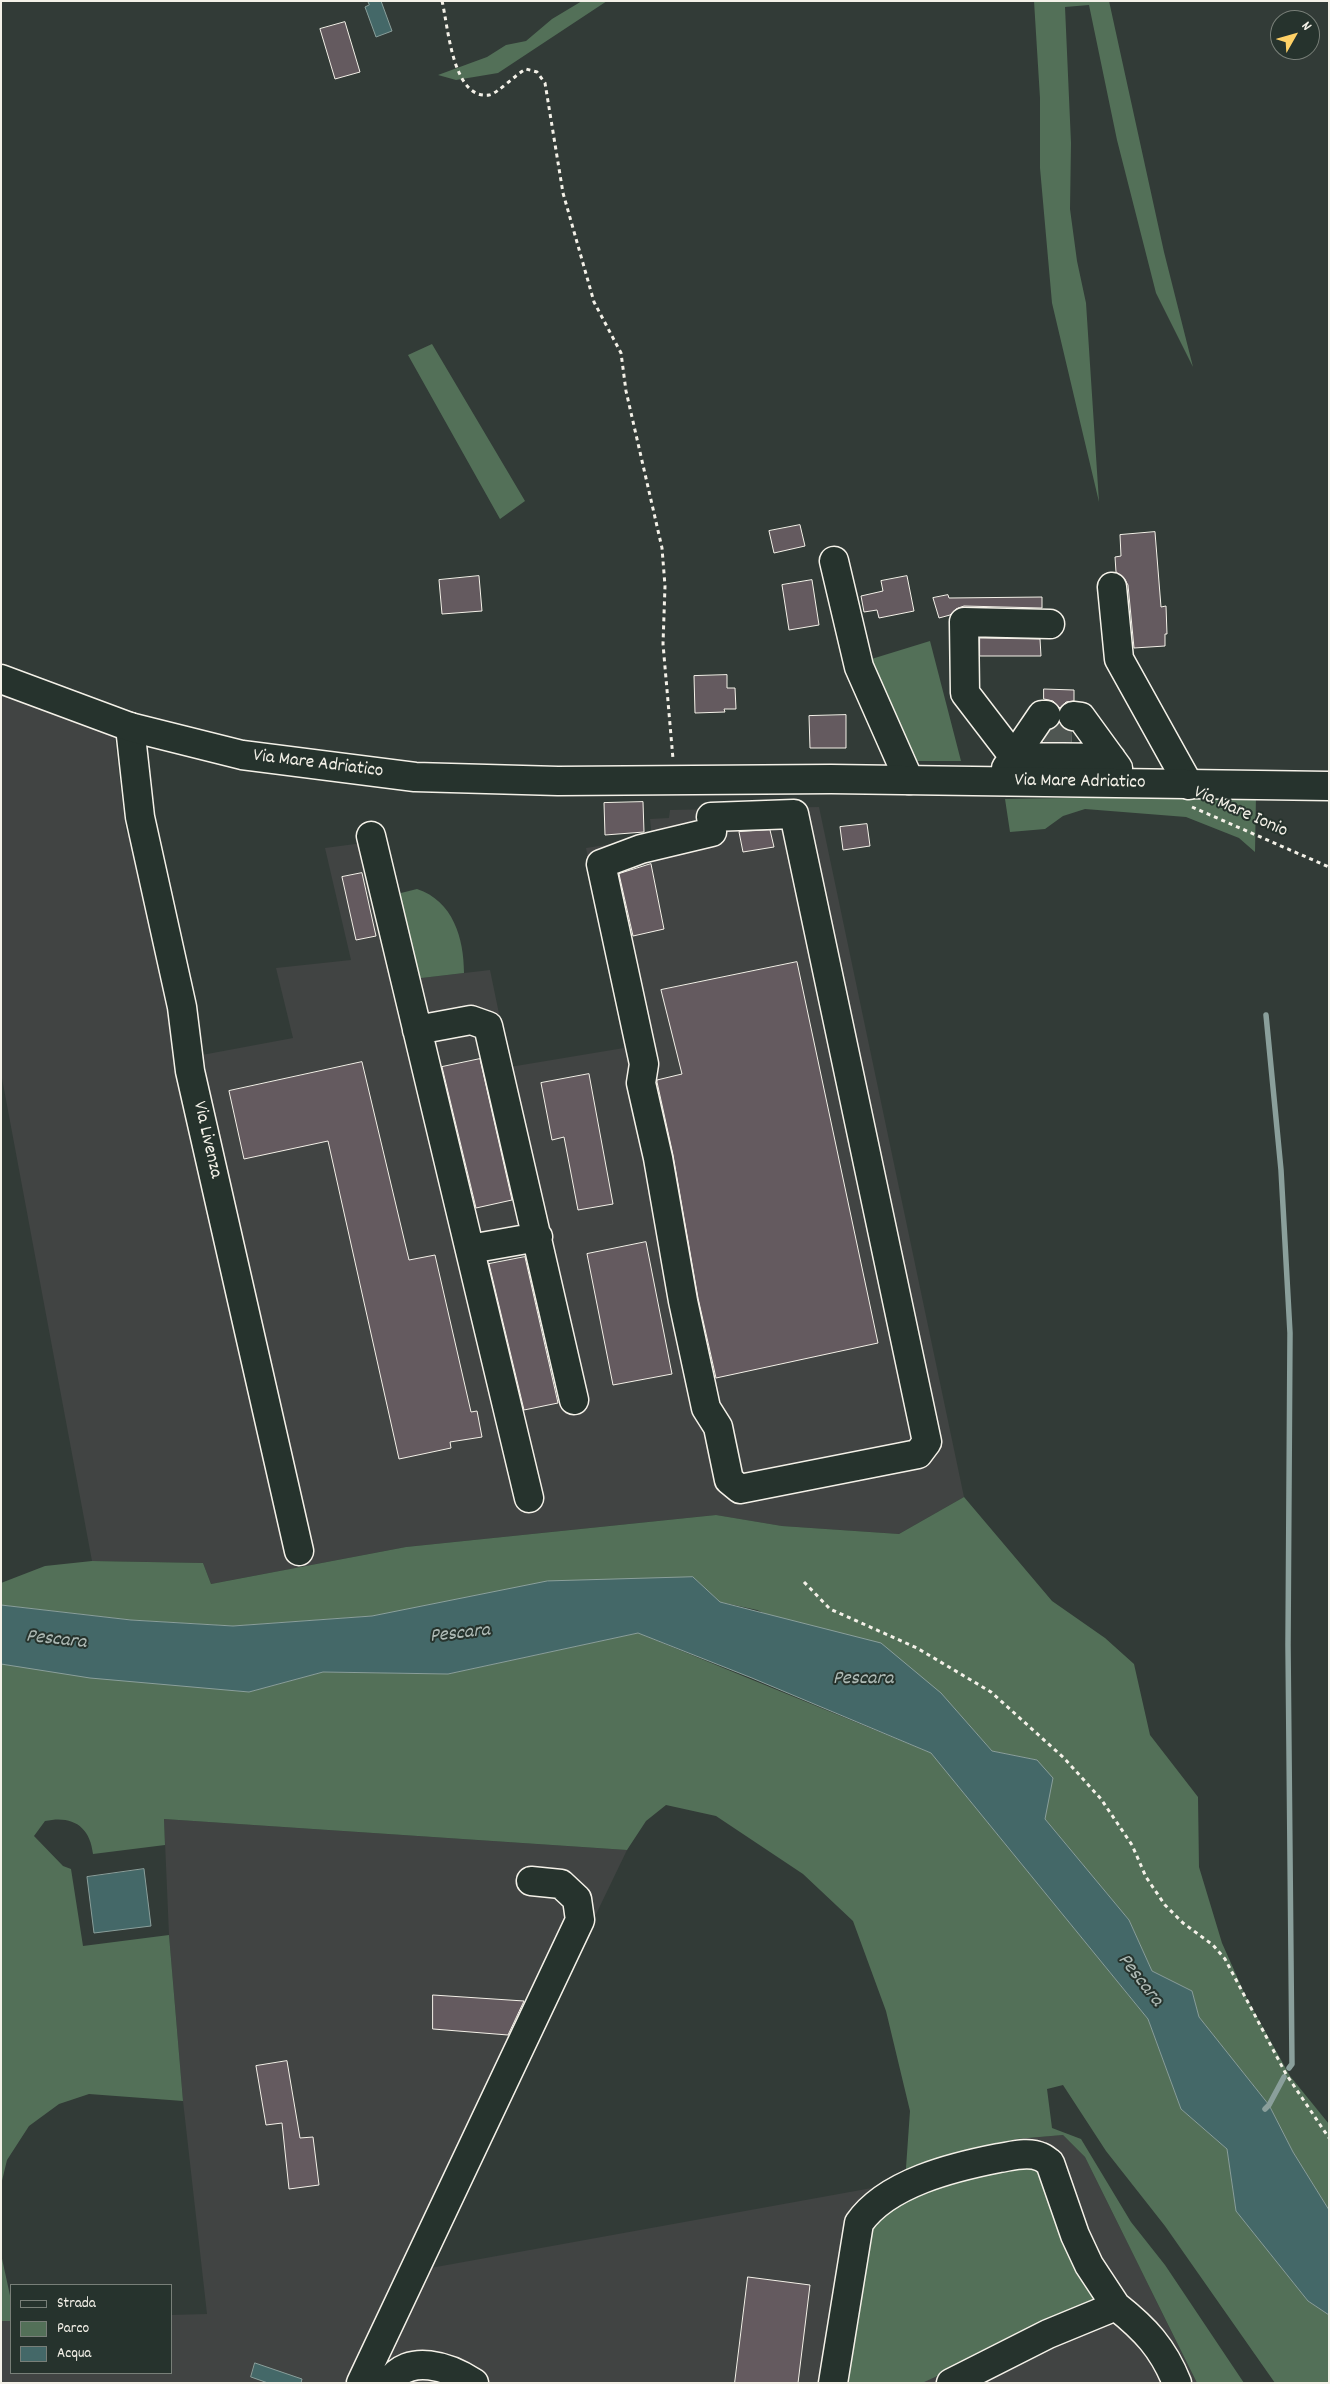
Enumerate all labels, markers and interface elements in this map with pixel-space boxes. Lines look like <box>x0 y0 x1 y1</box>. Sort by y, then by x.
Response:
north arrow <box>1270 10 1320 60</box>
text: N <box>1296 17 1316 35</box>
street label: Via Mare Adriatico <box>252 746 384 784</box>
street label: Via Mare Adriatico <box>1014 770 1146 796</box>
street label: Via Mare Ionio <box>1189 782 1291 844</box>
street label: Via Livenza <box>186 1099 226 1181</box>
water label: Pescara <box>429 1620 491 1650</box>
water label: Pescara <box>25 1626 87 1656</box>
water label: Pescara <box>833 1668 893 1692</box>
water label: Pescara <box>1111 1950 1167 2012</box>
legend <box>10 2284 172 2374</box>
text: Strada <box>57 2293 96 2315</box>
text: Parco <box>57 2318 89 2340</box>
text: Acqua <box>57 2343 91 2365</box>

